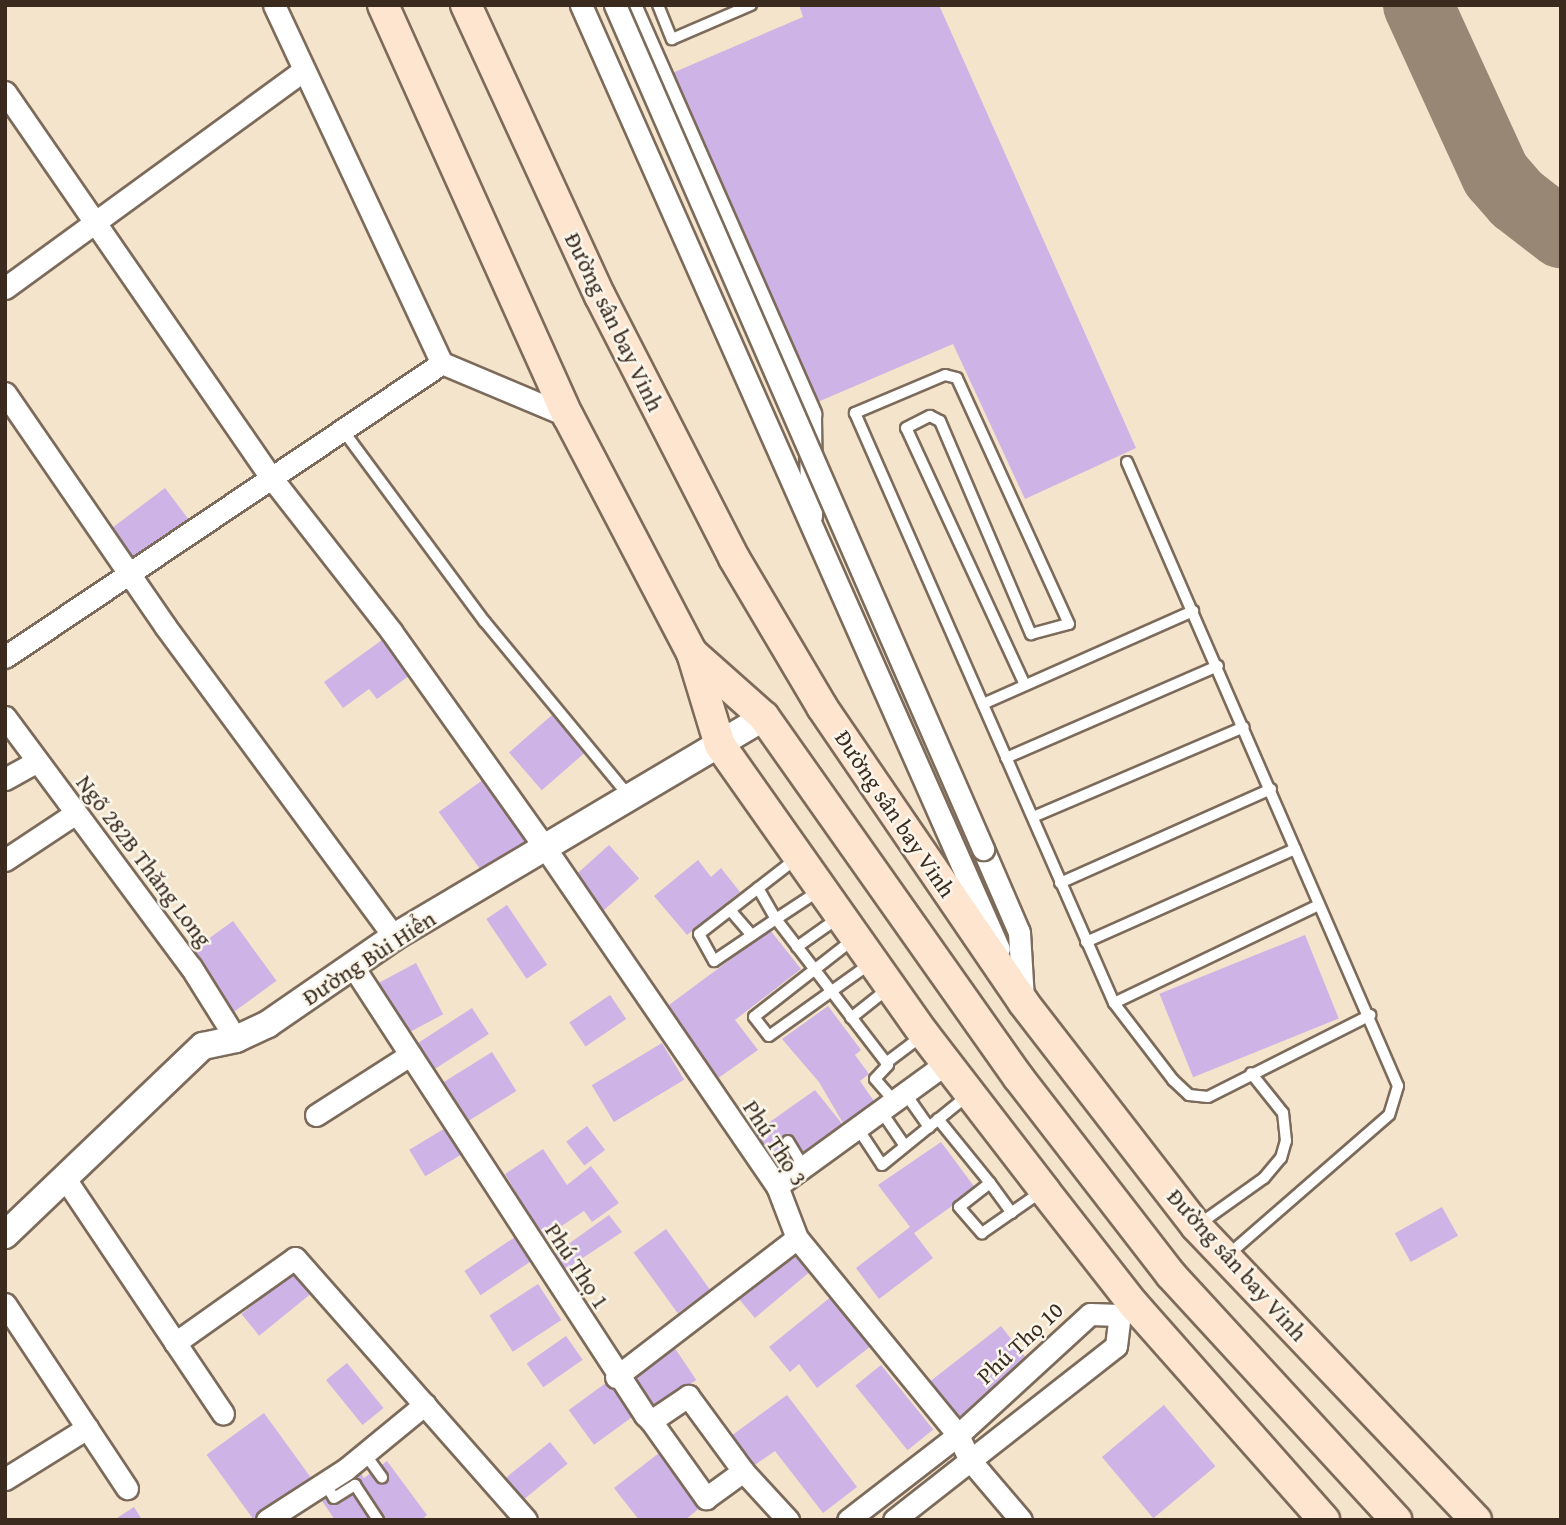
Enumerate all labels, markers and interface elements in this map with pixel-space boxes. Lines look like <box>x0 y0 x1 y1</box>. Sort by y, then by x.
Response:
street label: Đường sân bay Vinh <box>559 228 669 416</box>
street label: Đường sân bay Vinh <box>829 725 961 903</box>
street label: Ngõ 282B Thăng Long <box>70 770 218 952</box>
street label: Đường Bùi Hiển <box>297 905 441 1011</box>
street label: Phú Thọ 3 <box>737 1095 813 1191</box>
street label: Đường sân bay Vinh <box>1161 1183 1313 1347</box>
street label: Phú Thọ 1 <box>539 1218 615 1314</box>
street label: Phú Thọ 10 <box>971 1296 1069 1390</box>

